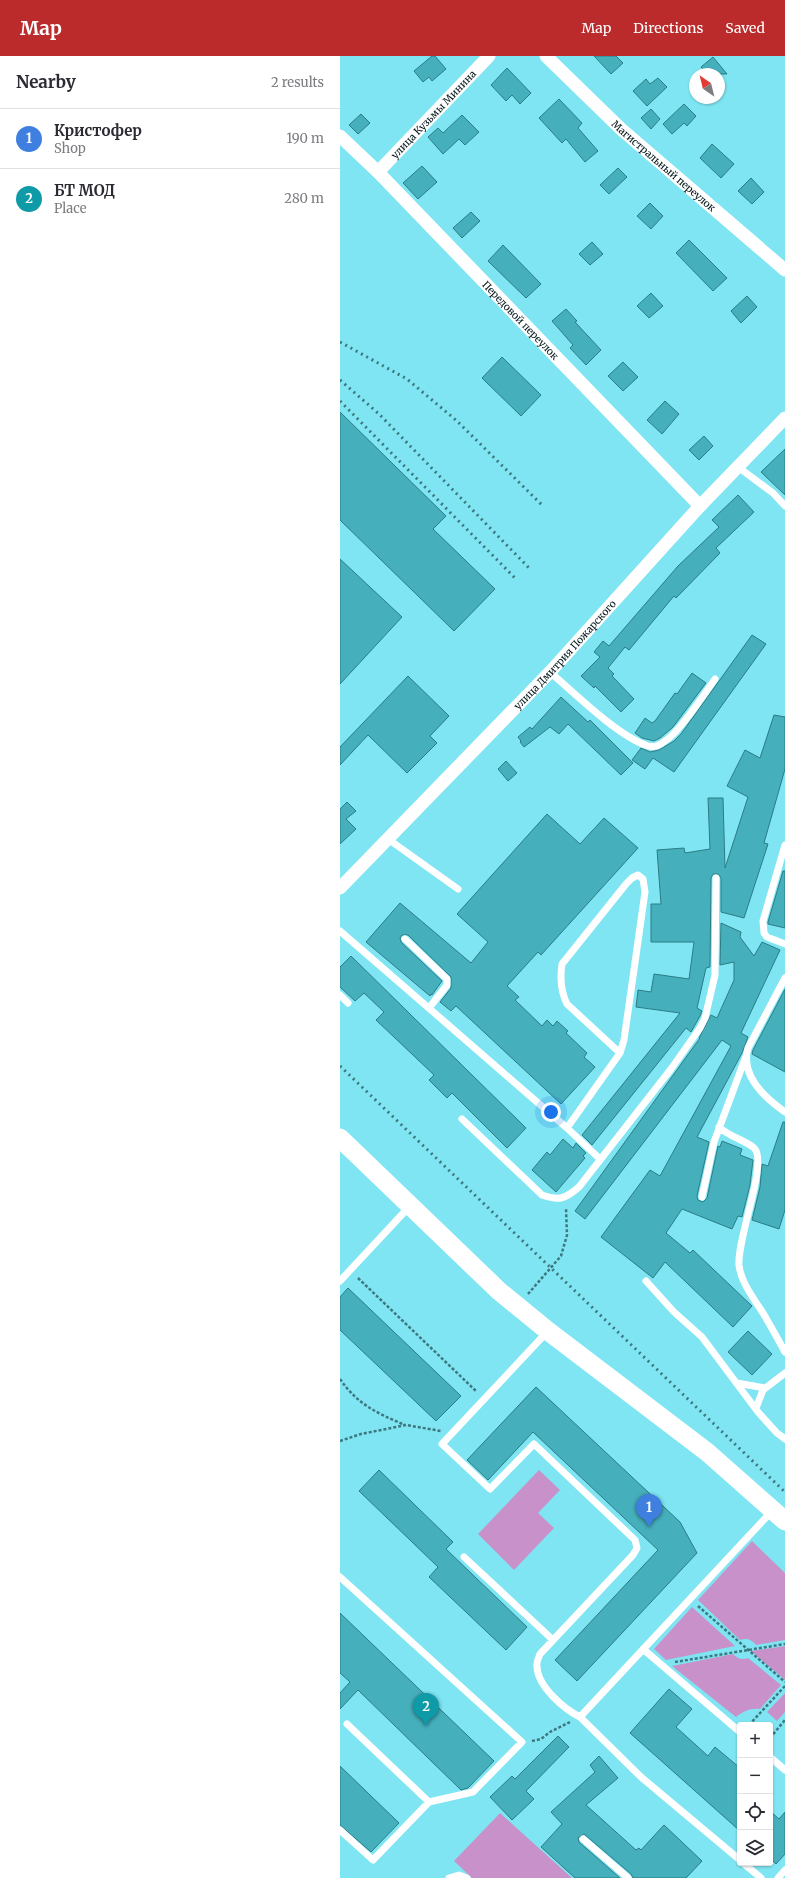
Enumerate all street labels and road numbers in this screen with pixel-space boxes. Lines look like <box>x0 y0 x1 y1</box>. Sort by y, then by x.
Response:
street label: улица Кузьмы Минина <box>388 67 479 161</box>
street label: Магистральный переулок <box>609 117 719 215</box>
street label: Передовой переулок <box>480 278 562 363</box>
street label: улица Дмитрия Пожарского <box>511 597 619 712</box>

